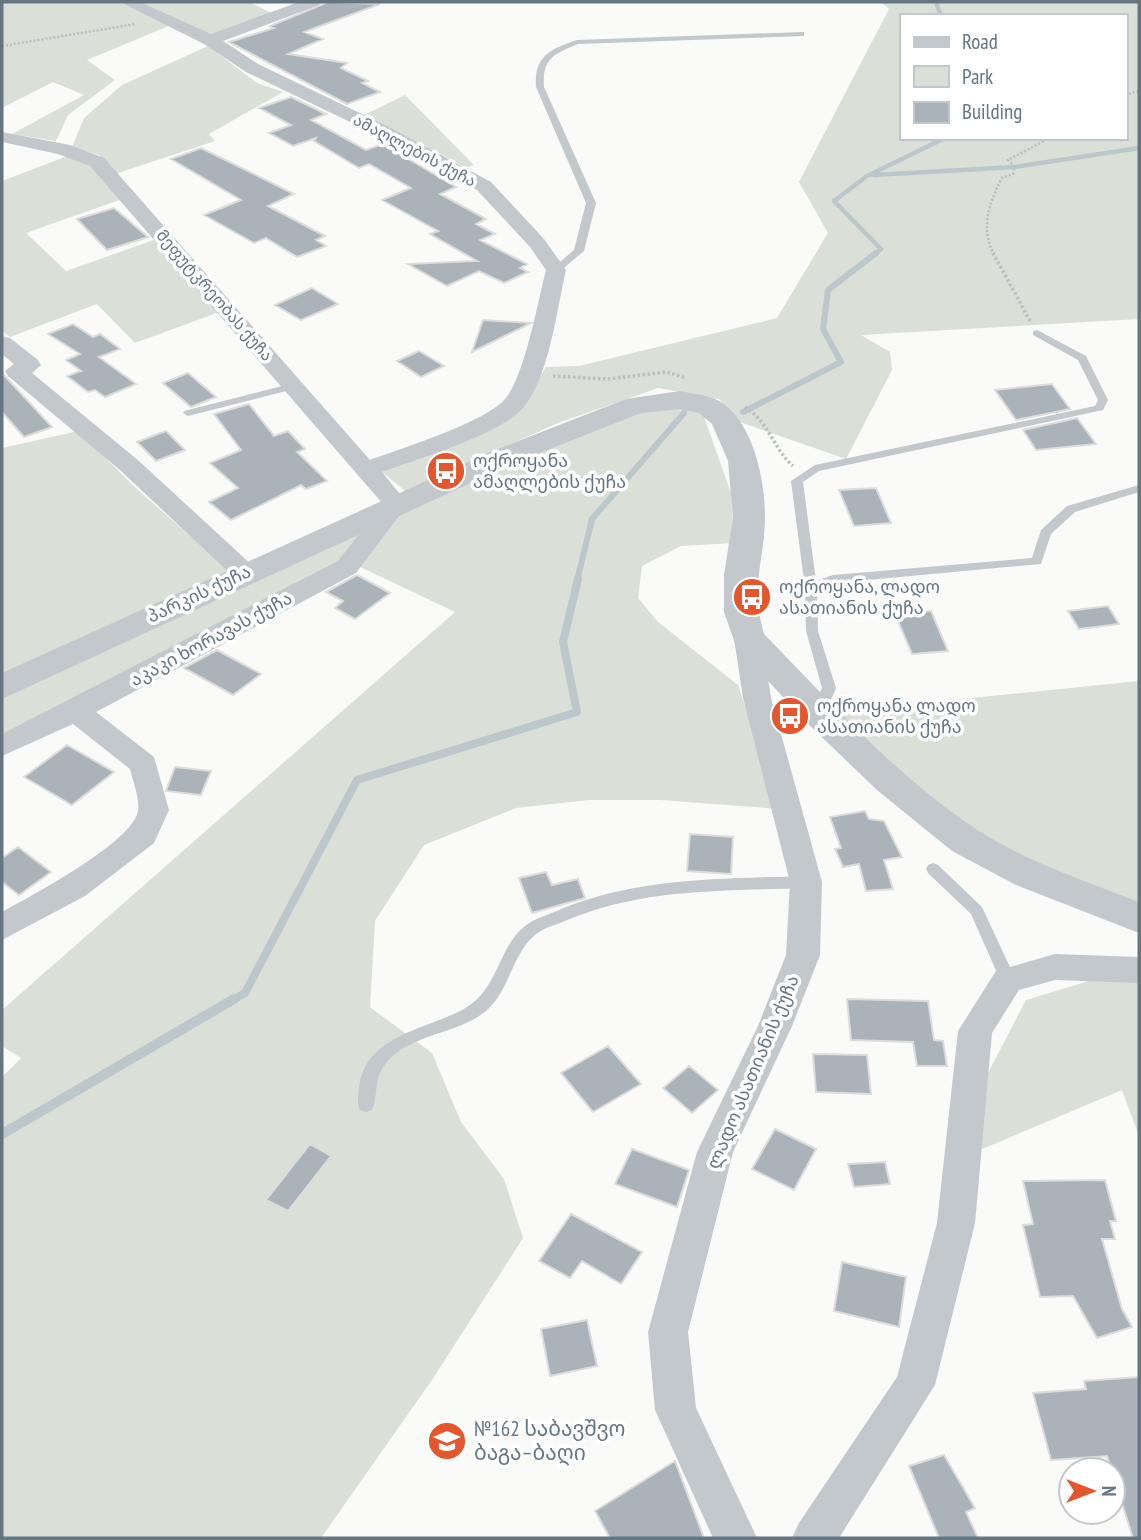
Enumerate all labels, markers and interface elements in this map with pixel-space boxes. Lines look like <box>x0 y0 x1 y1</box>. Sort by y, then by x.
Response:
legend <box>900 14 1127 140</box>
text: Road <box>962 28 998 55</box>
text: Park <box>962 63 993 90</box>
text: Building <box>962 98 1022 125</box>
street label: ამაღლების ქუჩა <box>350 109 480 192</box>
street label: მეფუტკრეობას ქუჩა <box>153 225 277 365</box>
place label: ოქროყანა ამაღლების ქუჩა <box>473 449 626 493</box>
bus stop icon: ოქროყანა ამაღლების ქუჩა <box>425 450 467 492</box>
street label: პარკის ქუჩა <box>143 559 254 628</box>
place label: ოქროყანა, ლადო ასათიანის ქუჩა <box>779 575 940 619</box>
bus stop icon: ოქროყანა, ლადო ასათიანის ქუჩა <box>731 576 773 618</box>
street label: აკაკი ხორავას ქუჩა <box>126 586 296 691</box>
place label: ოქროყანა ლადო ასათიანის ქუჩა <box>817 694 976 738</box>
bus stop icon: ოქროყანა ლადო ასათიანის ქუჩა <box>769 695 811 737</box>
street label: ლადო ასათიანის ქუჩა <box>701 971 804 1172</box>
place label: №162 საბავშვო ბაგა–ბაღი <box>474 1415 625 1466</box>
school or university icon: №162 საბავშვო ბაგა–ბაღი <box>426 1420 468 1462</box>
north arrow <box>1057 1456 1127 1526</box>
text: N <box>1097 1486 1121 1496</box>

